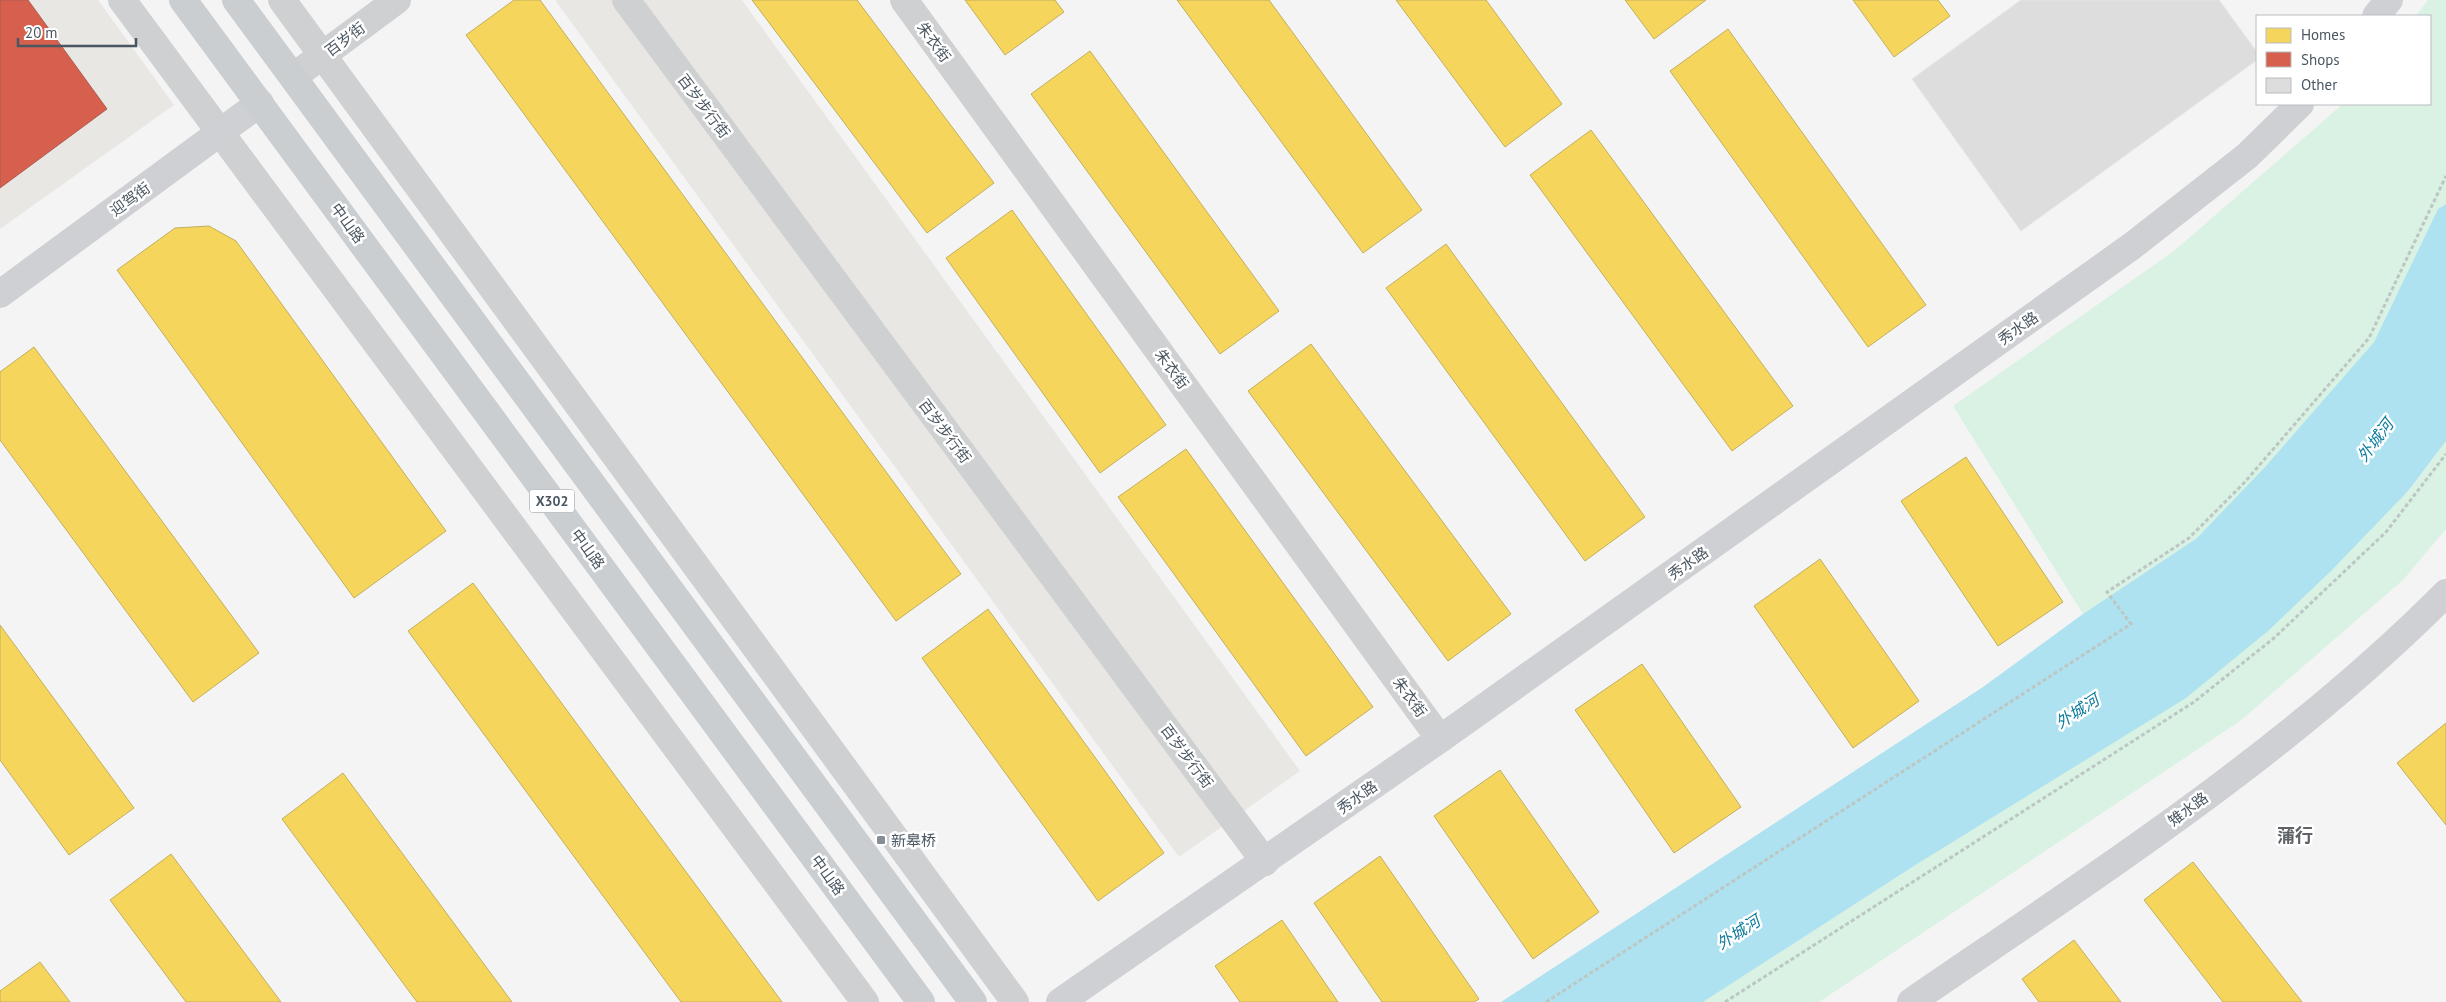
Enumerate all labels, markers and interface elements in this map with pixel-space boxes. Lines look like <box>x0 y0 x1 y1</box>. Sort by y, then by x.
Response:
scale bar <box>18 15 135 47</box>
legend <box>2256 15 2431 105</box>
street label: 百岁街 <box>321 18 369 60</box>
street label: 朱衣街 <box>913 18 955 66</box>
text: 20 m <box>25 23 58 42</box>
text: Homes <box>2301 25 2345 44</box>
text: Shops <box>2301 50 2340 69</box>
street label: 百岁步行街 <box>674 70 734 142</box>
text: Other <box>2301 75 2337 94</box>
street label: 迎驾街 <box>106 178 154 220</box>
street label: 中山路 <box>327 199 369 247</box>
street label: 秀水路 <box>1994 307 2042 349</box>
street label: 朱衣街 <box>1151 345 1193 393</box>
street label: 百岁步行街 <box>915 395 975 467</box>
water label: 外城河 <box>2353 412 2399 465</box>
road number: X302 <box>530 490 574 512</box>
street label: 中山路 <box>567 525 609 573</box>
street label: 秀水路 <box>1664 542 1712 584</box>
street label: 朱衣街 <box>1389 673 1431 721</box>
water label: 外城河 <box>2051 688 2105 732</box>
street label: 百岁步行街 <box>1157 720 1217 792</box>
street label: 秀水路 <box>1333 776 1381 818</box>
street label: 雉水路 <box>2164 788 2212 830</box>
district label: 蒲行 <box>2277 824 2313 847</box>
place label: 新皋桥 <box>891 831 936 850</box>
marker: 新皋桥 <box>875 834 887 846</box>
street label: 中山路 <box>807 851 849 899</box>
water label: 外城河 <box>1712 909 1766 953</box>

